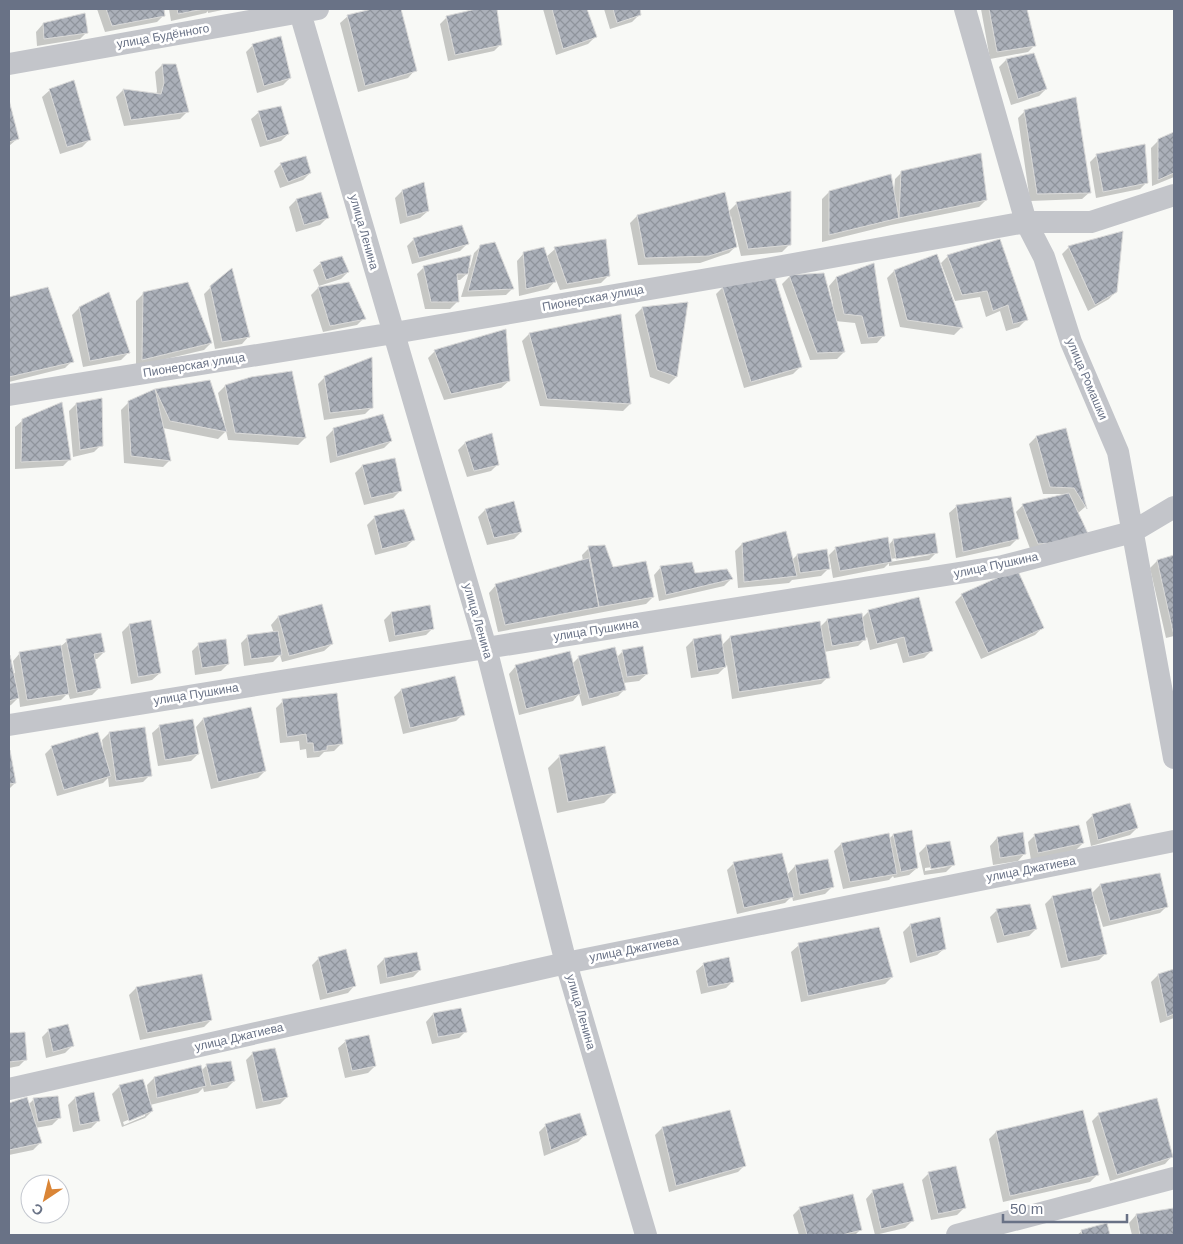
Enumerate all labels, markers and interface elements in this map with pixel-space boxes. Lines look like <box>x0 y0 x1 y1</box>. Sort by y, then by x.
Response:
street label: улица Будённого <box>116 21 211 51</box>
street label: улица Ленина <box>347 193 381 271</box>
street label: Пионерская улица <box>541 282 645 314</box>
street label: улица Ромашки <box>1064 336 1110 422</box>
street label: Пионерская улица <box>142 350 246 380</box>
street label: улица Пушкина <box>953 549 1040 581</box>
street label: улица Ленина <box>461 582 495 660</box>
street label: улица Пушкина <box>553 616 640 644</box>
street label: улица Пушкина <box>153 680 240 708</box>
street label: улица Джатиева <box>985 853 1077 885</box>
street label: улица Джатиева <box>588 933 680 965</box>
street label: улица Ленина <box>564 973 598 1051</box>
street label: улица Джатиева <box>193 1020 285 1054</box>
north arrow <box>20 1174 70 1224</box>
scale bar <box>1003 1192 1127 1224</box>
text: С <box>29 1200 46 1219</box>
text: 50 m <box>1010 1200 1043 1217</box>

